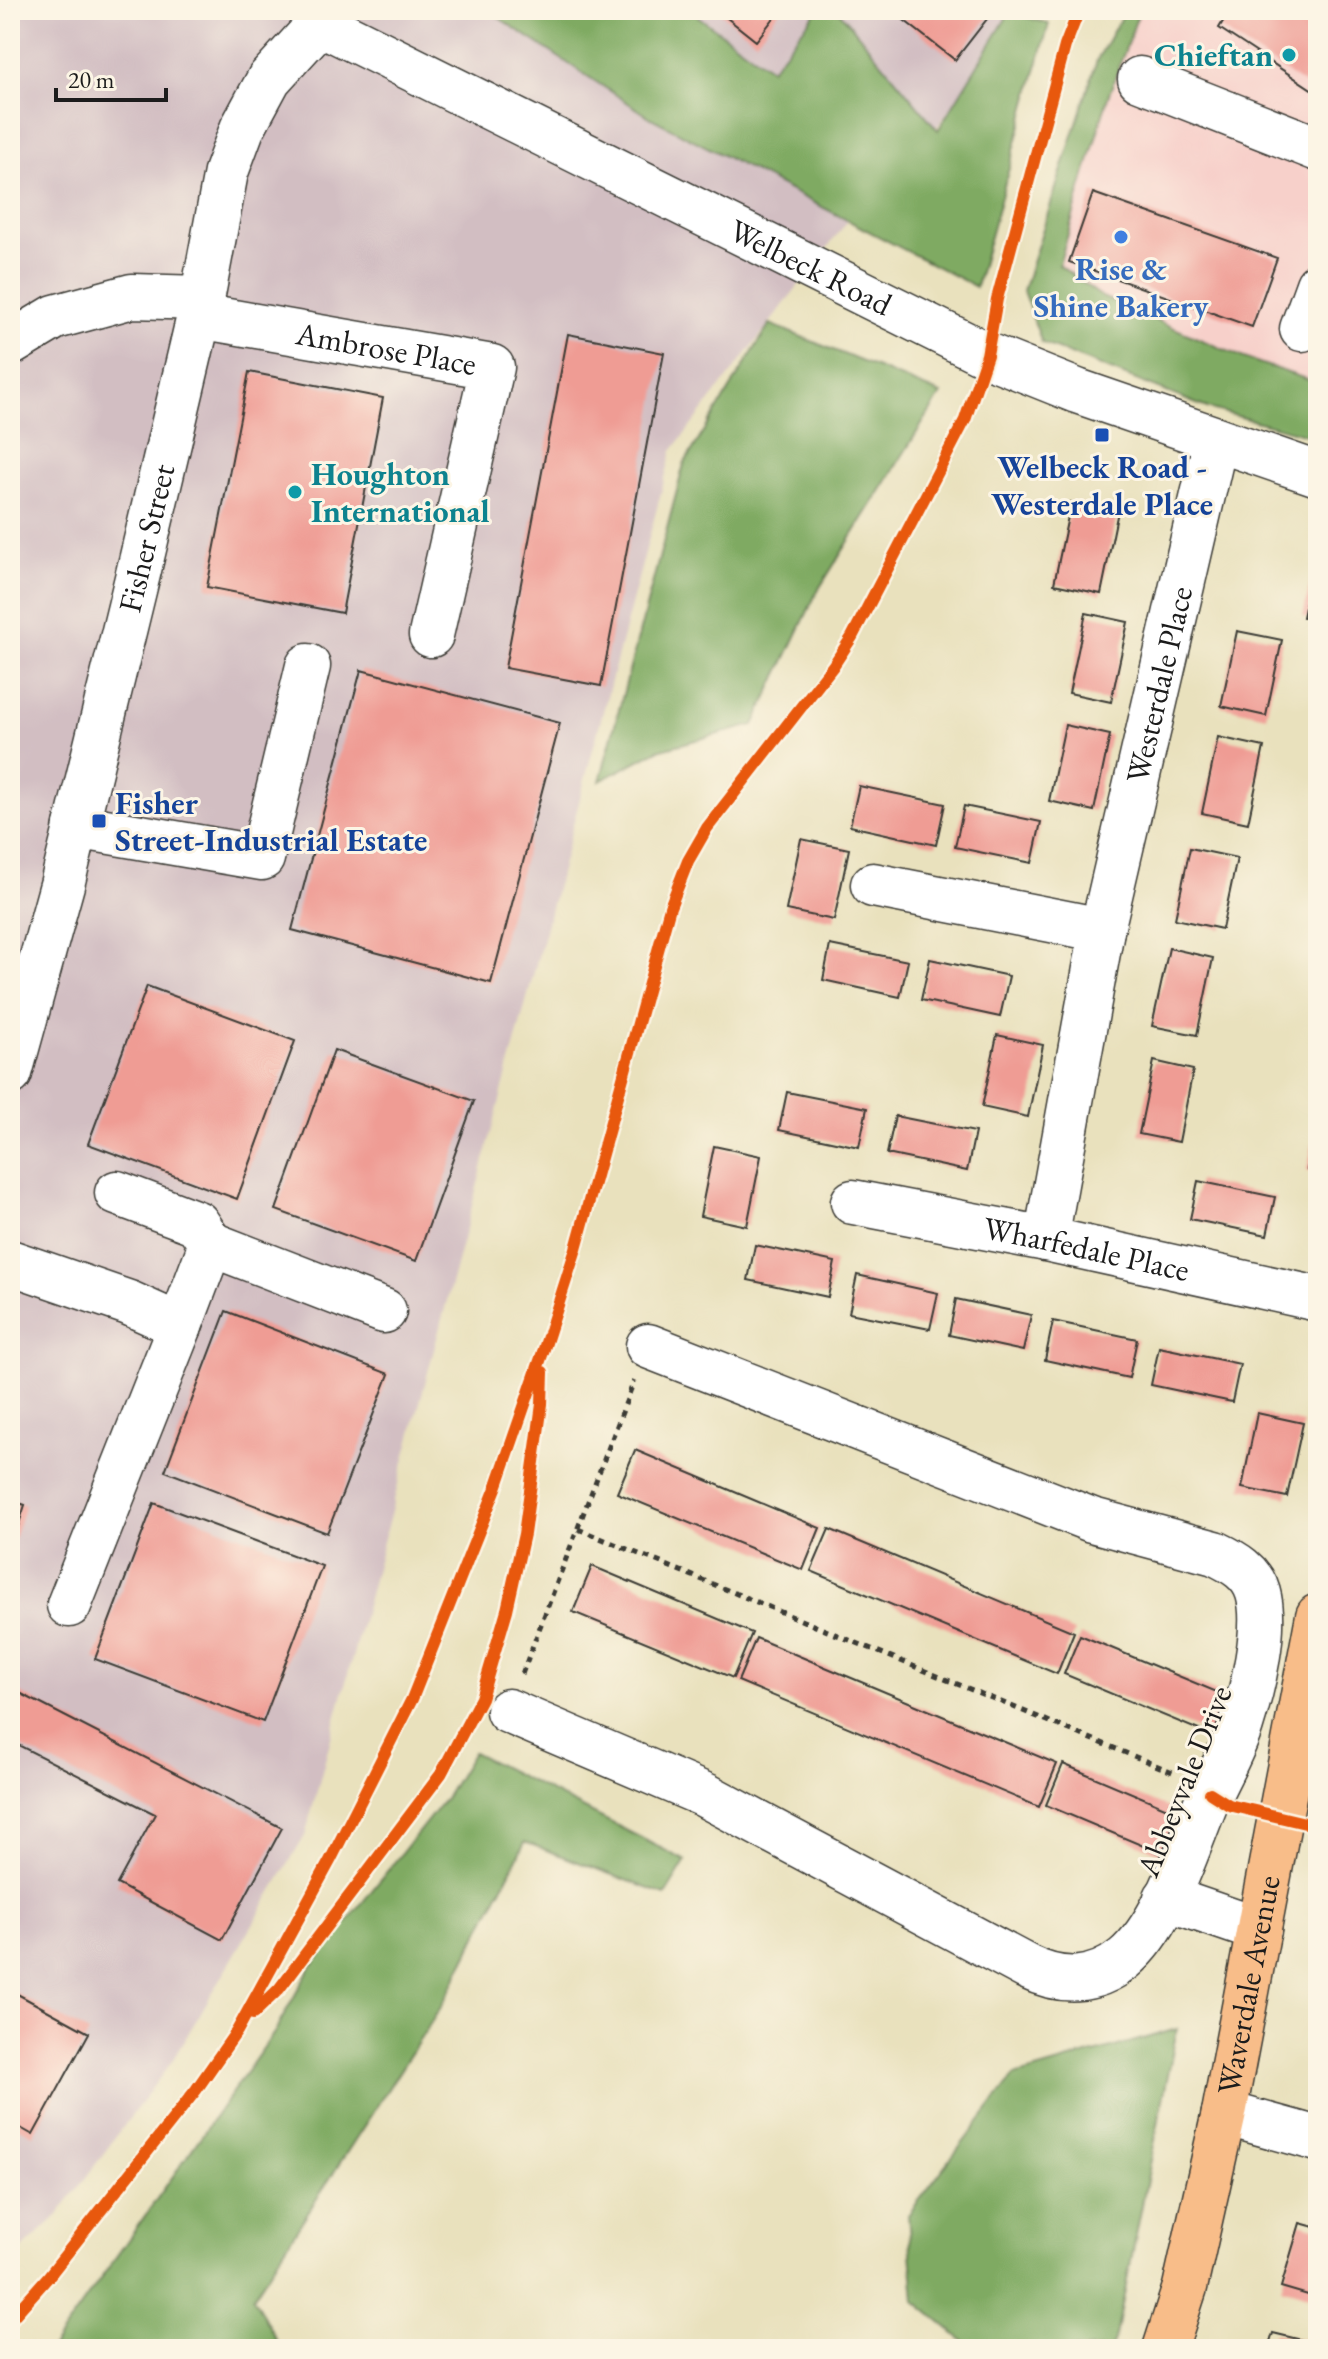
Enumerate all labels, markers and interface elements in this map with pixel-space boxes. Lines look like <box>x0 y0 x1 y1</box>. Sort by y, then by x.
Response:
place label: Chieftan <box>1154 34 1273 76</box>
marker: Chieftan <box>1280 46 1298 64</box>
scale bar <box>56 52 166 102</box>
text: 20 m <box>68 64 115 95</box>
street label: Welbeck Road <box>722 209 900 326</box>
marker: Rise & Shine Bakery <box>1112 228 1130 246</box>
place label: Rise & Shine Bakery <box>1033 248 1209 327</box>
street label: Ambrose Place <box>292 312 480 385</box>
marker: Welbeck Road - Westerdale Place <box>1093 426 1111 444</box>
place label: Welbeck Road - Westerdale Place <box>991 446 1213 525</box>
place label: Houghton International <box>311 453 490 532</box>
street label: Fisher Street <box>108 460 184 617</box>
marker: Houghton International <box>286 483 304 501</box>
street label: Westerdale Place <box>1116 582 1202 787</box>
place label: Fisher Street-Industrial Estate <box>115 782 427 861</box>
marker: Fisher Street-Industrial Estate <box>90 812 108 830</box>
street label: Wharfedale Place <box>980 1206 1193 1291</box>
street label: Abbeyvale Drive <box>1126 1679 1241 1884</box>
street label: Waverdale Avenue <box>1207 1872 1290 2098</box>

